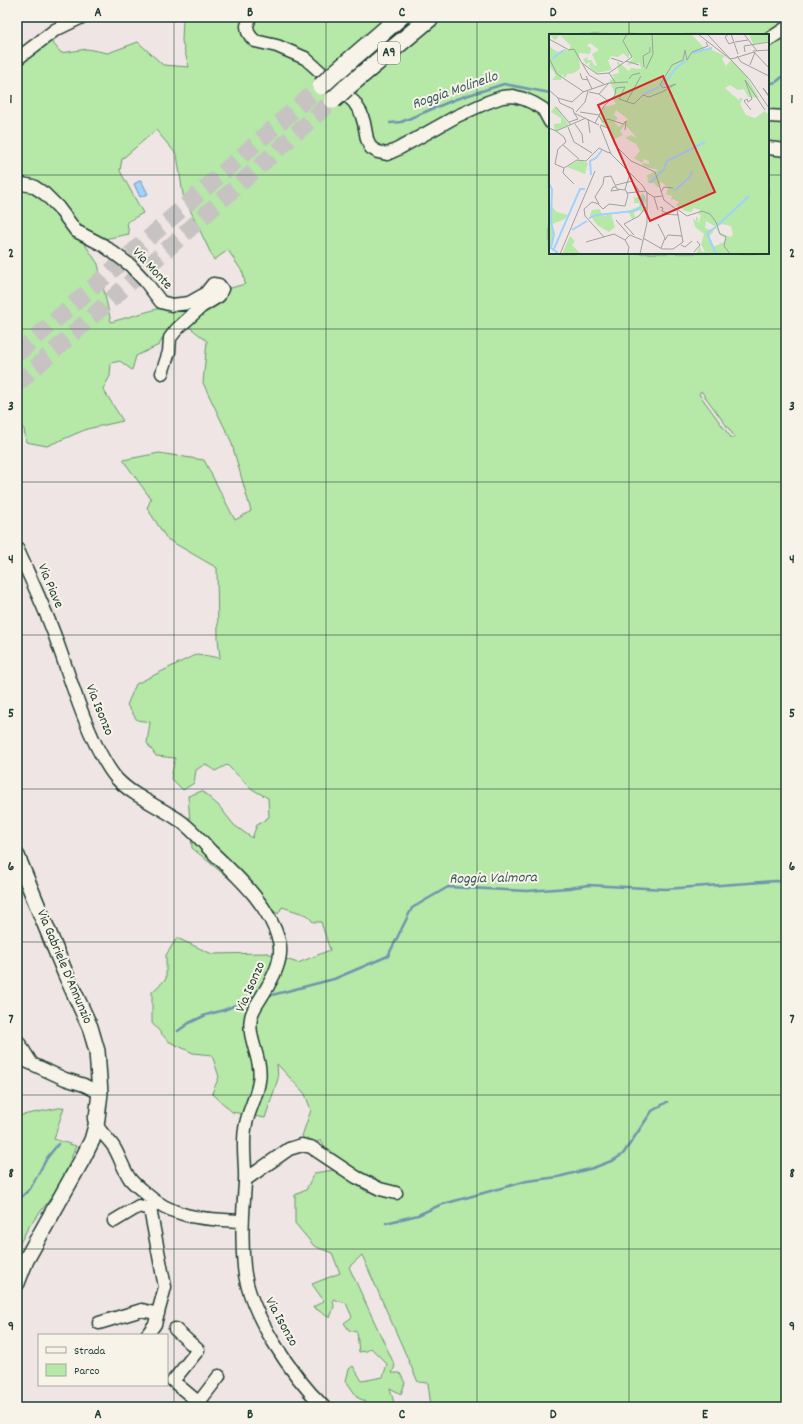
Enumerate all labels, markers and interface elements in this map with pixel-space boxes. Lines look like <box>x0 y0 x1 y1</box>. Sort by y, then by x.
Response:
text: A <box>94 4 102 23</box>
text: B <box>247 4 253 23</box>
text: C <box>399 4 406 23</box>
text: D <box>550 4 557 23</box>
text: E <box>702 4 709 23</box>
inset map <box>549 34 769 254</box>
road number: A9 <box>378 42 400 64</box>
water label: Roggia Molinello <box>409 66 502 116</box>
text: 1 <box>10 91 13 110</box>
text: 1 <box>791 91 794 110</box>
street label: Via Monte <box>127 243 177 295</box>
text: 2 <box>8 245 14 264</box>
text: 2 <box>789 245 795 264</box>
text: 3 <box>8 398 14 417</box>
text: 3 <box>789 398 795 417</box>
text: 4 <box>8 551 14 570</box>
text: 4 <box>789 551 795 570</box>
street label: Via Piave <box>32 561 68 611</box>
street label: Via Isonzo <box>80 681 118 739</box>
text: 5 <box>8 705 14 724</box>
text: 5 <box>789 705 795 724</box>
text: 6 <box>8 858 15 877</box>
text: 6 <box>789 858 796 877</box>
water label: Roggia Valmora <box>449 867 538 891</box>
street label: Via Gabriele D'Annunzio <box>31 907 97 1027</box>
street label: Via Isonzo <box>231 958 271 1016</box>
text: 7 <box>9 1011 14 1030</box>
text: 7 <box>790 1011 795 1030</box>
text: 8 <box>8 1165 14 1184</box>
text: 8 <box>789 1165 795 1184</box>
street label: Via Isonzo <box>259 1294 303 1350</box>
text: 9 <box>8 1318 14 1337</box>
text: 9 <box>789 1318 795 1337</box>
legend <box>38 1334 168 1386</box>
text: Strada <box>74 1343 105 1360</box>
text: Parco <box>74 1363 100 1380</box>
text: A <box>94 1406 102 1424</box>
text: B <box>247 1406 253 1424</box>
text: C <box>399 1406 406 1424</box>
text: D <box>550 1406 557 1424</box>
text: E <box>702 1406 709 1424</box>

